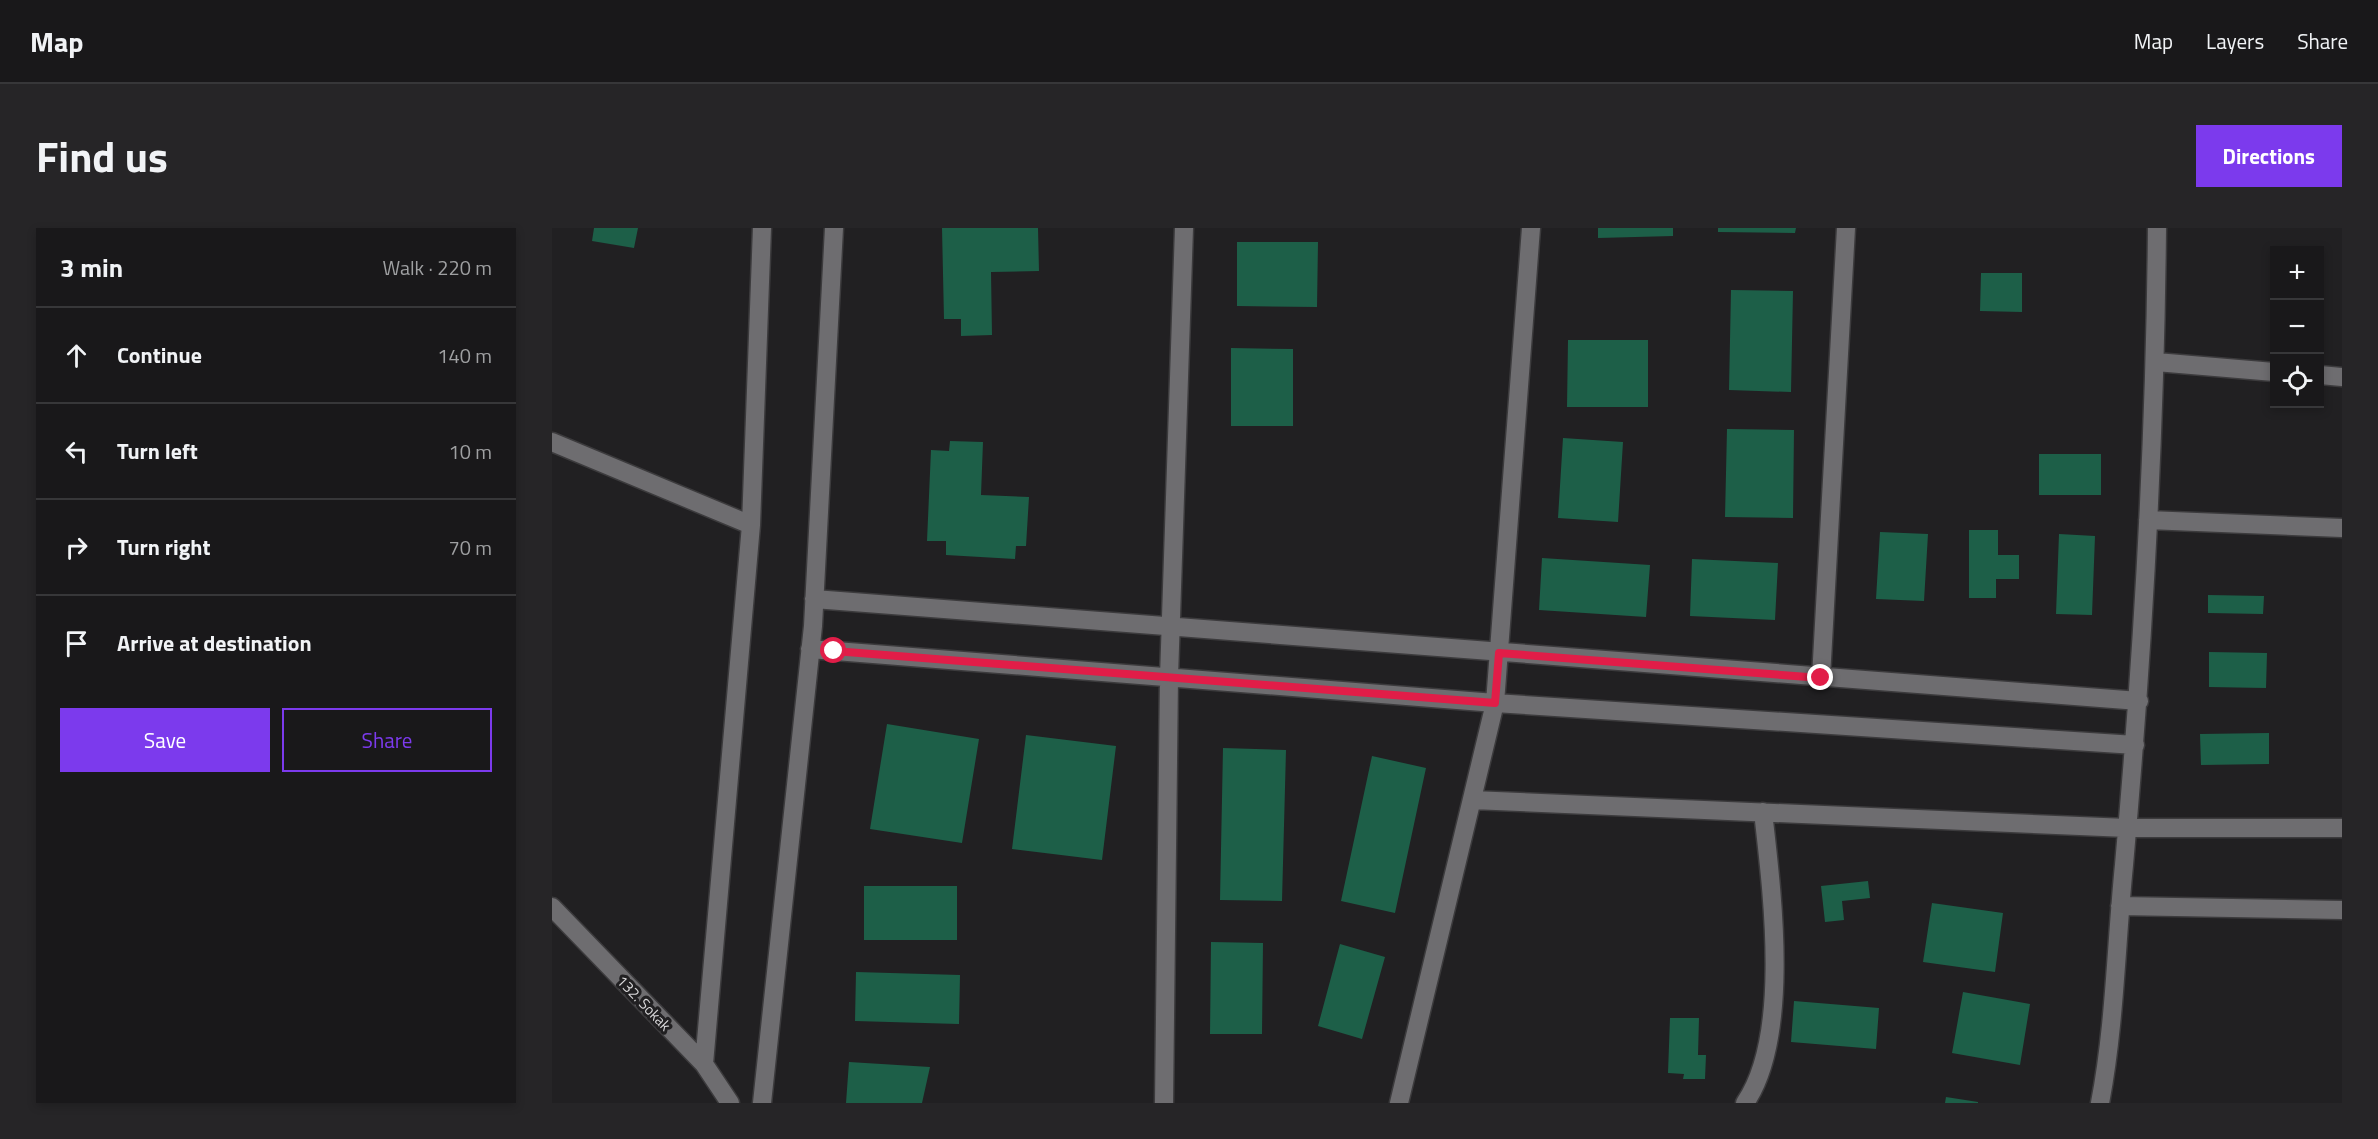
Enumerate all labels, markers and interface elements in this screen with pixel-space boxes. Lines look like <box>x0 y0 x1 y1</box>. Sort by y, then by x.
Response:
text: Map <box>30 20 84 63</box>
text: Map <box>2134 25 2173 57</box>
text: Layers <box>2206 25 2264 57</box>
text: Share <box>2297 25 2348 57</box>
text: Find us <box>36 124 168 188</box>
button: Directions <box>2196 125 2342 187</box>
map controls <box>2270 246 2324 408</box>
button: + <box>2270 246 2324 300</box>
text: 3 min <box>60 248 123 287</box>
text: Walk · 220 m <box>383 252 492 283</box>
button: − <box>2270 300 2324 354</box>
text: Continue <box>117 338 202 372</box>
icon: ahead <box>60 339 93 372</box>
text: 140 m <box>437 340 492 371</box>
button: locate <box>2270 354 2324 408</box>
text: Turn left <box>117 434 198 468</box>
icon: left <box>60 435 93 468</box>
text: 10 m <box>448 436 492 467</box>
text: Turn right <box>117 530 211 564</box>
icon: right <box>60 531 93 564</box>
text: 70 m <box>448 532 492 563</box>
text: Arrive at destination <box>117 626 312 660</box>
icon: arrive <box>60 627 93 660</box>
route start <box>820 637 846 663</box>
route end <box>1807 664 1833 690</box>
button: Save <box>60 708 270 772</box>
button: Share <box>282 708 492 772</box>
street label: 132. Sokak <box>612 970 676 1036</box>

